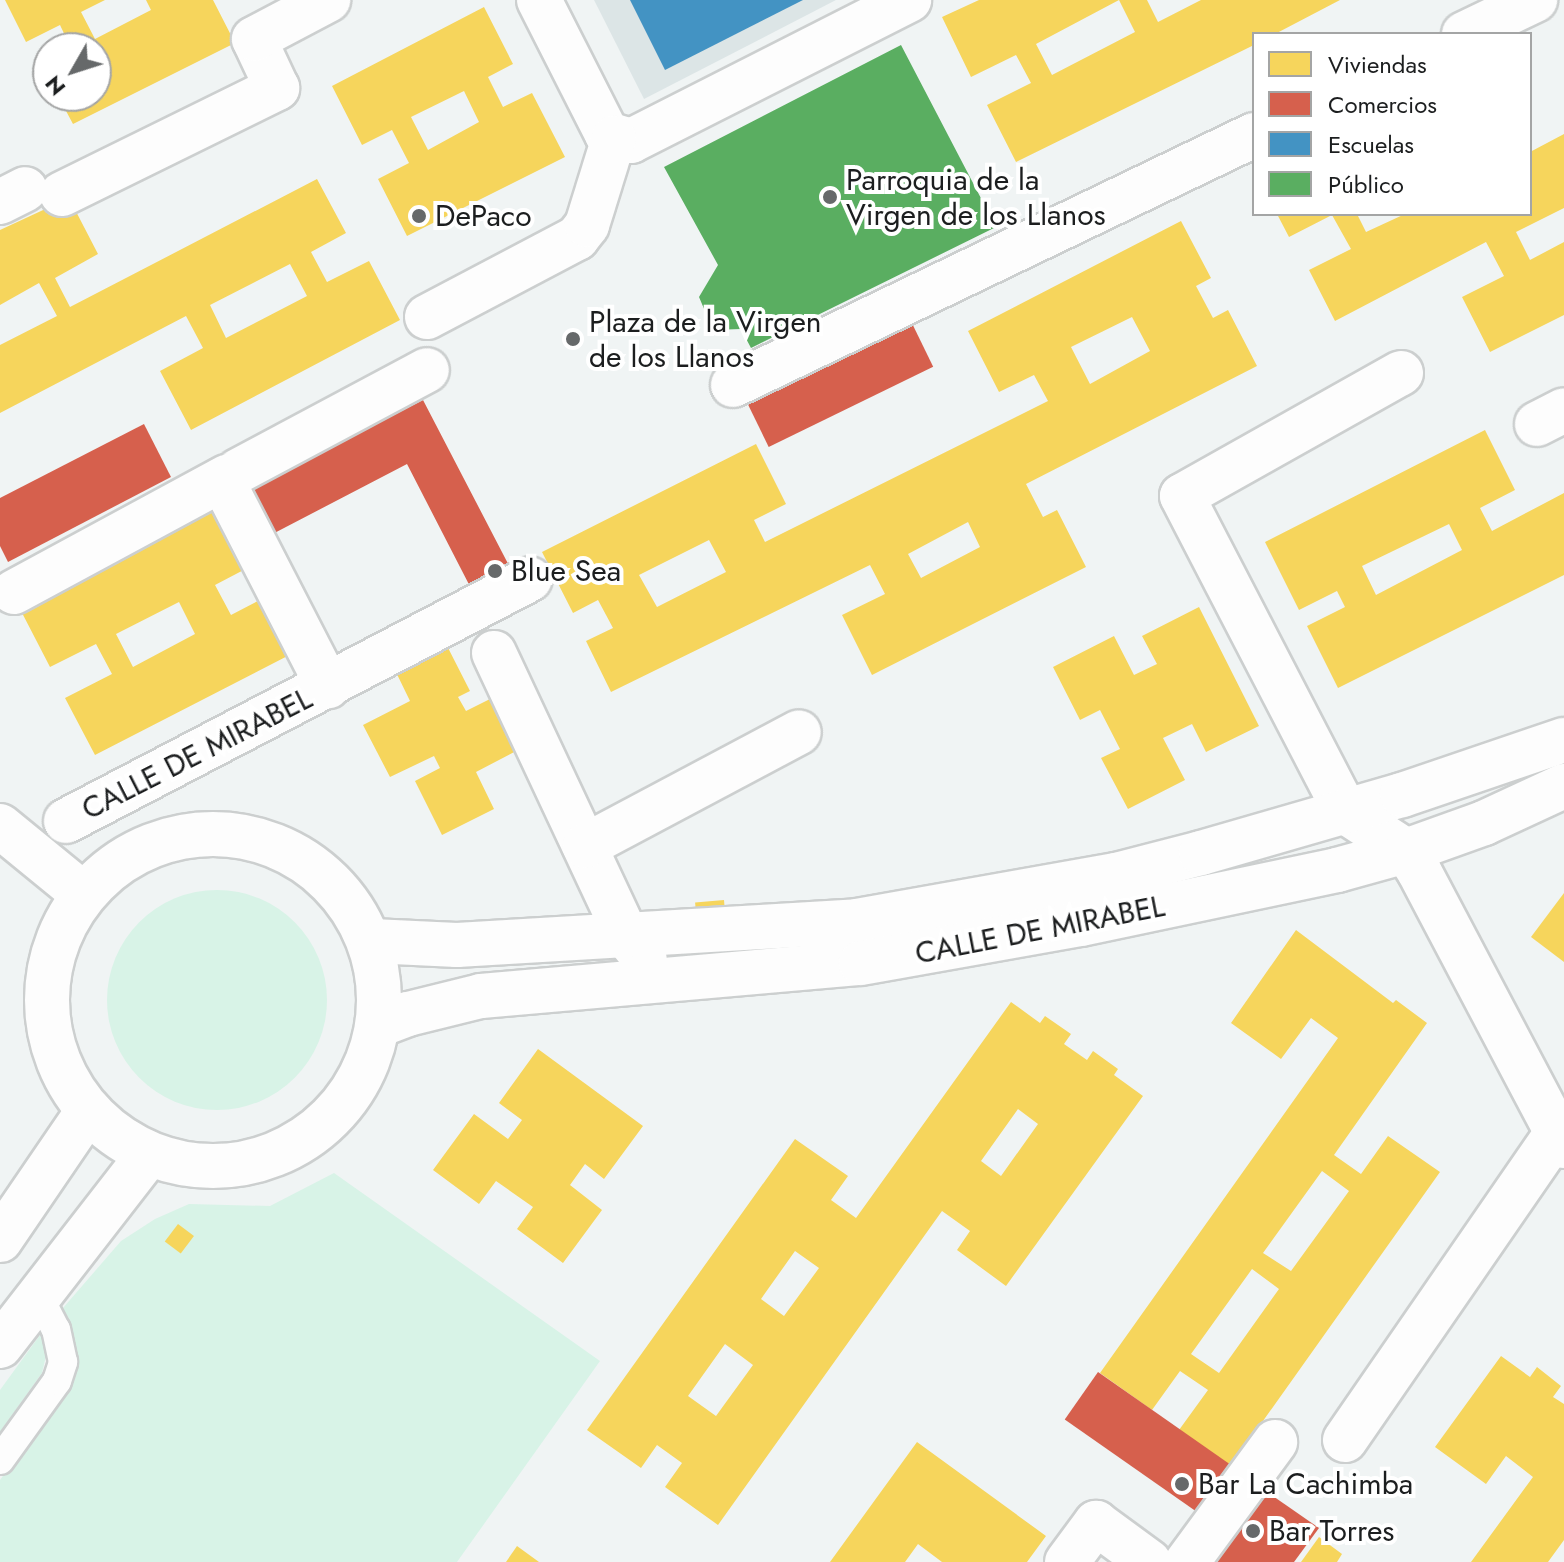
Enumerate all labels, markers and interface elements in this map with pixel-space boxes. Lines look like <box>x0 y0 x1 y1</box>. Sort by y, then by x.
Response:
north arrow <box>32 32 112 112</box>
legend <box>1252 32 1532 216</box>
text: Viviendas <box>1328 47 1427 82</box>
text: N <box>37 69 73 103</box>
text: Comercios <box>1328 87 1437 122</box>
text: Escuelas <box>1328 127 1414 162</box>
place label: Parroquia de la Virgen de los Llanos <box>846 162 1106 232</box>
text: Público <box>1328 167 1404 202</box>
marker: Parroquia de la Virgen de los Llanos <box>821 188 839 206</box>
place label: DePaco <box>435 198 532 234</box>
marker: DePaco <box>410 207 428 225</box>
place label: Plaza de la Virgen de los Llanos <box>589 304 822 374</box>
marker: Plaza de la Virgen de los Llanos <box>564 330 582 348</box>
place label: Blue Sea <box>511 553 621 589</box>
marker: Blue Sea <box>486 562 504 580</box>
street label: CALLE DE MIRABEL <box>76 680 318 828</box>
street label: CALLE DE MIRABEL <box>912 888 1168 972</box>
place label: Bar La Cachimba <box>1198 1466 1413 1502</box>
marker: Bar La Cachimba <box>1173 1475 1191 1493</box>
place label: Bar Torres <box>1269 1513 1394 1549</box>
marker: Bar Torres <box>1244 1522 1262 1540</box>

